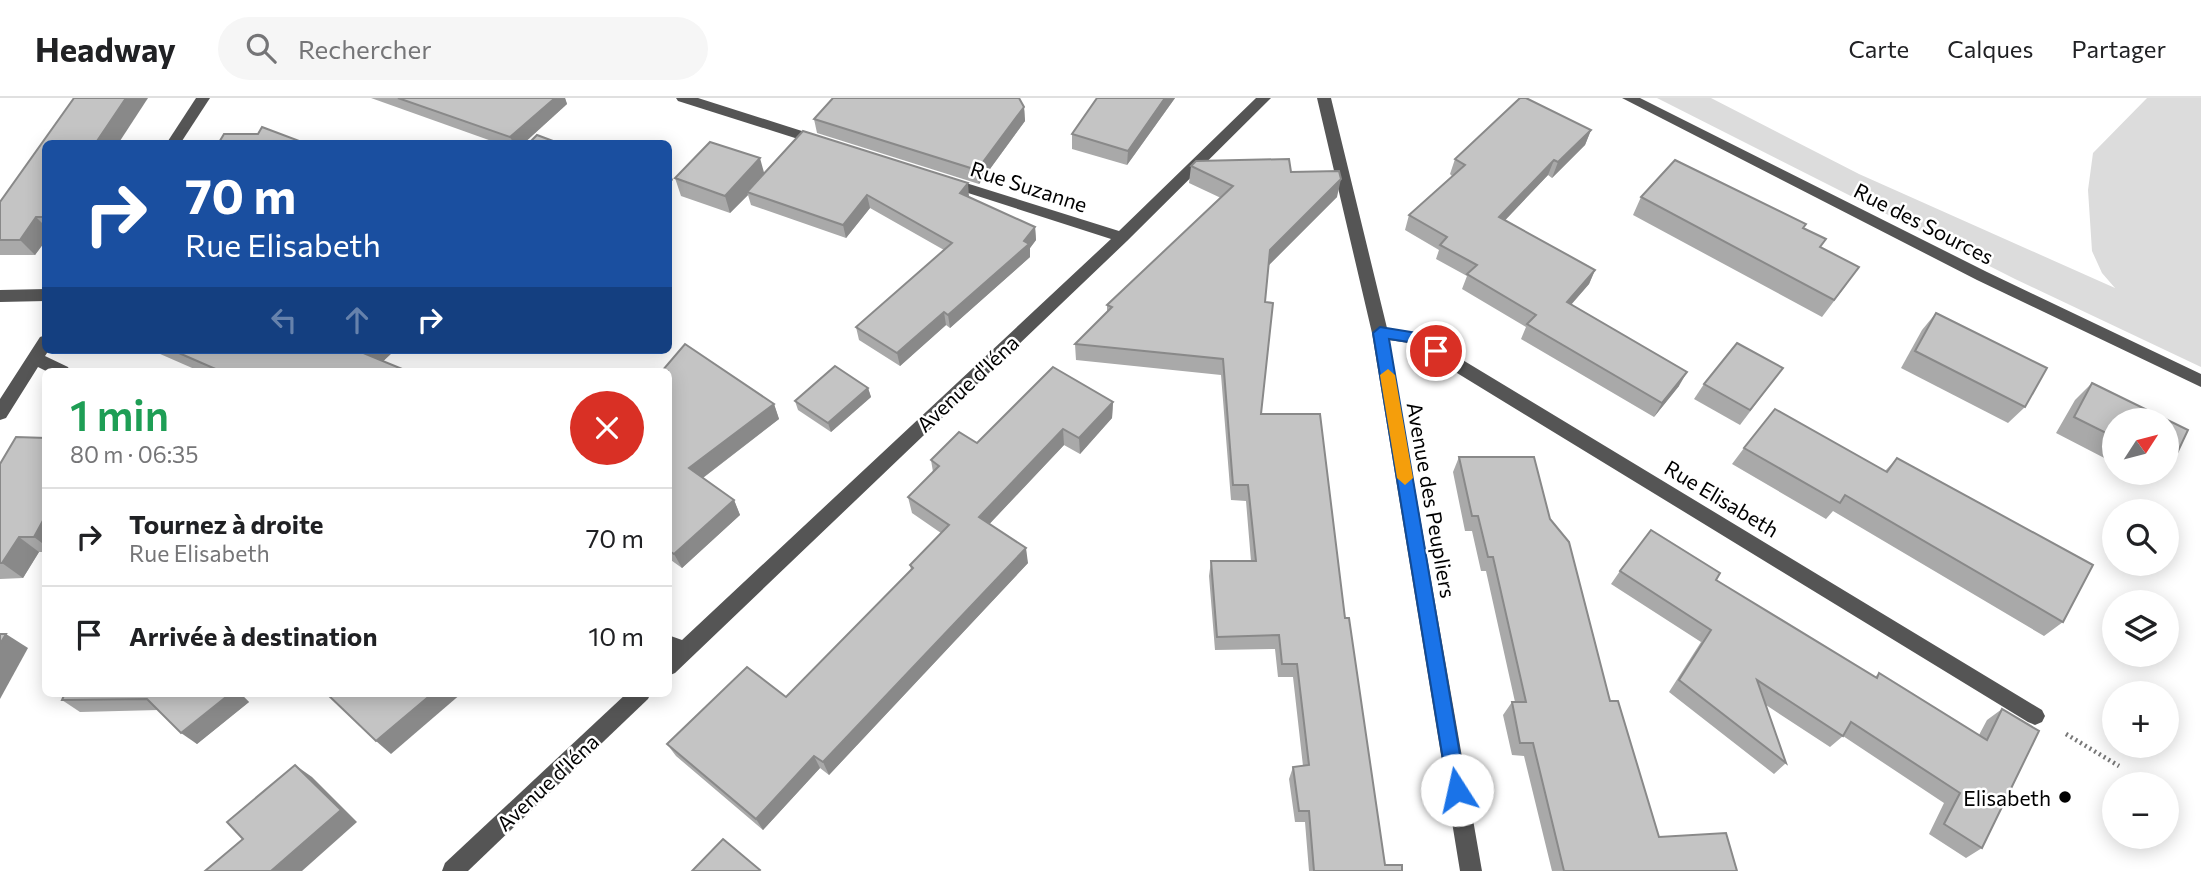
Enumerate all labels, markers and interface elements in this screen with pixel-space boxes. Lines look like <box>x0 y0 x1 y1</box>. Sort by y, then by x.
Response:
search box <box>218 17 708 80</box>
text: Headway <box>35 28 176 69</box>
icon: search <box>242 29 280 67</box>
text: Rechercher <box>298 33 432 64</box>
text: Carte <box>1848 34 1909 63</box>
text: Calques <box>1947 34 2033 63</box>
text: Partager <box>2071 34 2166 63</box>
street label: Rue Suzanne <box>967 155 1091 217</box>
text: 70 m <box>185 164 296 224</box>
icon: right <box>70 168 161 259</box>
street label: Rue des Sources <box>1850 177 1998 269</box>
text: Rue Elisabeth <box>185 224 381 264</box>
icon: left <box>265 301 303 339</box>
icon: ahead <box>338 301 376 339</box>
icon: right <box>411 301 449 339</box>
pin <box>1406 321 1466 381</box>
street label: Avenue d'Iéna <box>911 329 1023 437</box>
icon: arrive <box>1417 332 1455 370</box>
text: 1 min <box>70 388 169 440</box>
button: close <box>570 391 644 465</box>
street label: Avenue des Peupliers <box>1402 400 1462 600</box>
north arrow <box>2102 408 2179 485</box>
map controls <box>2102 408 2179 849</box>
text: 80 m · 06:35 <box>70 440 198 468</box>
street label: Rue Elisabeth <box>1660 454 1784 542</box>
button: search <box>2102 499 2179 576</box>
text: Tournez à droite <box>129 508 324 539</box>
icon: right <box>70 518 108 556</box>
text: 70 m <box>586 522 644 553</box>
text: Rue Elisabeth <box>129 539 270 567</box>
button: layers <box>2102 590 2179 667</box>
icon: arrive <box>70 616 108 654</box>
text: Arrivée à destination <box>129 620 377 651</box>
text: 10 m <box>588 620 644 651</box>
button: + <box>2102 681 2179 758</box>
street label: Avenue d'Iéna <box>491 728 603 836</box>
position arrow <box>1420 753 1494 827</box>
button: − <box>2102 772 2179 849</box>
place label: Elisabeth <box>1963 785 2051 810</box>
marker: Elisabeth <box>2057 789 2073 805</box>

